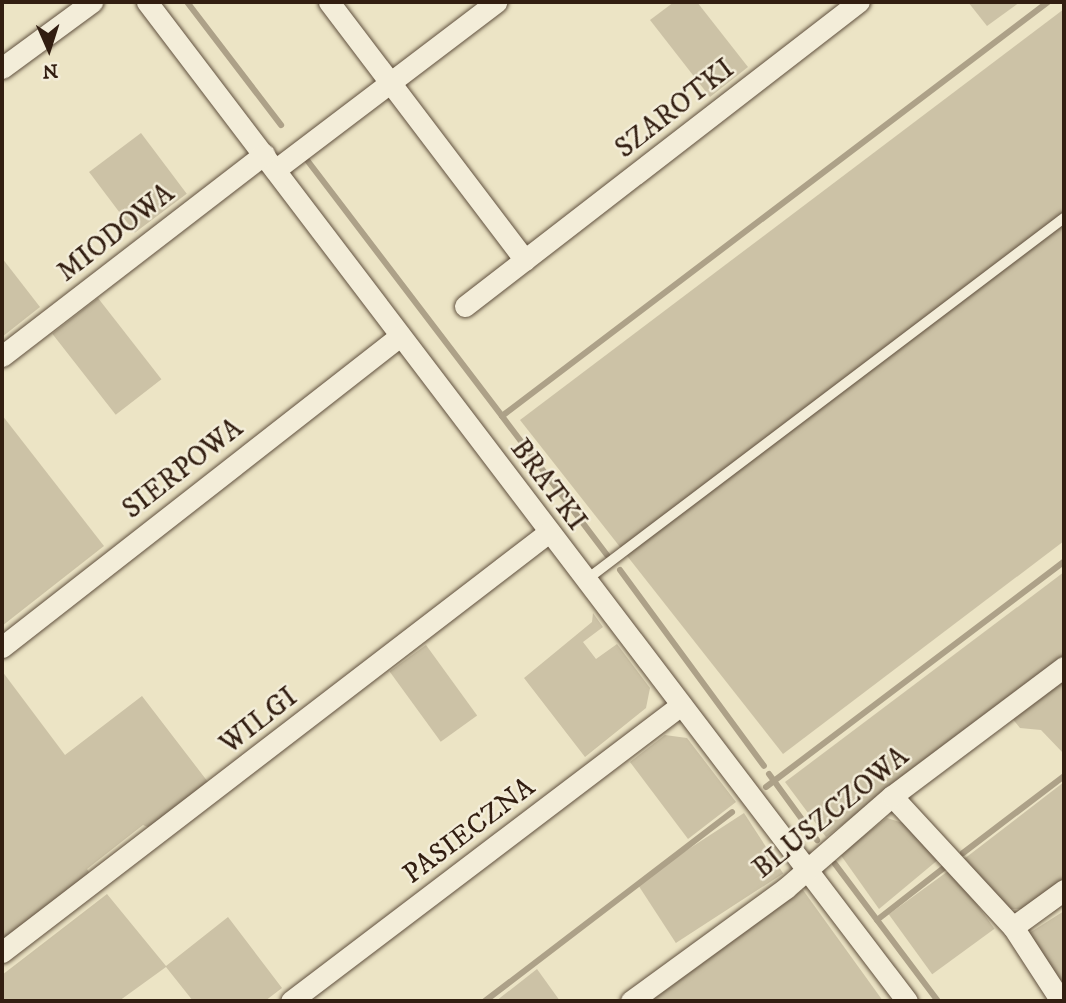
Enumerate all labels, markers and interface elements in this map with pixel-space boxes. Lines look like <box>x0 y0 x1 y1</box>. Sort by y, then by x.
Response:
north arrow <box>14 14 84 84</box>
street label: SZAROTKI <box>609 52 741 166</box>
text: N <box>42 59 59 82</box>
street label: MIODOWA <box>51 177 181 289</box>
street label: SIERPOWA <box>116 412 250 526</box>
street label: BRATKI <box>503 433 593 537</box>
street label: WILGI <box>214 681 304 761</box>
street label: BLUSZCZOWA <box>746 740 916 886</box>
street label: PASIECZNA <box>397 771 541 891</box>

